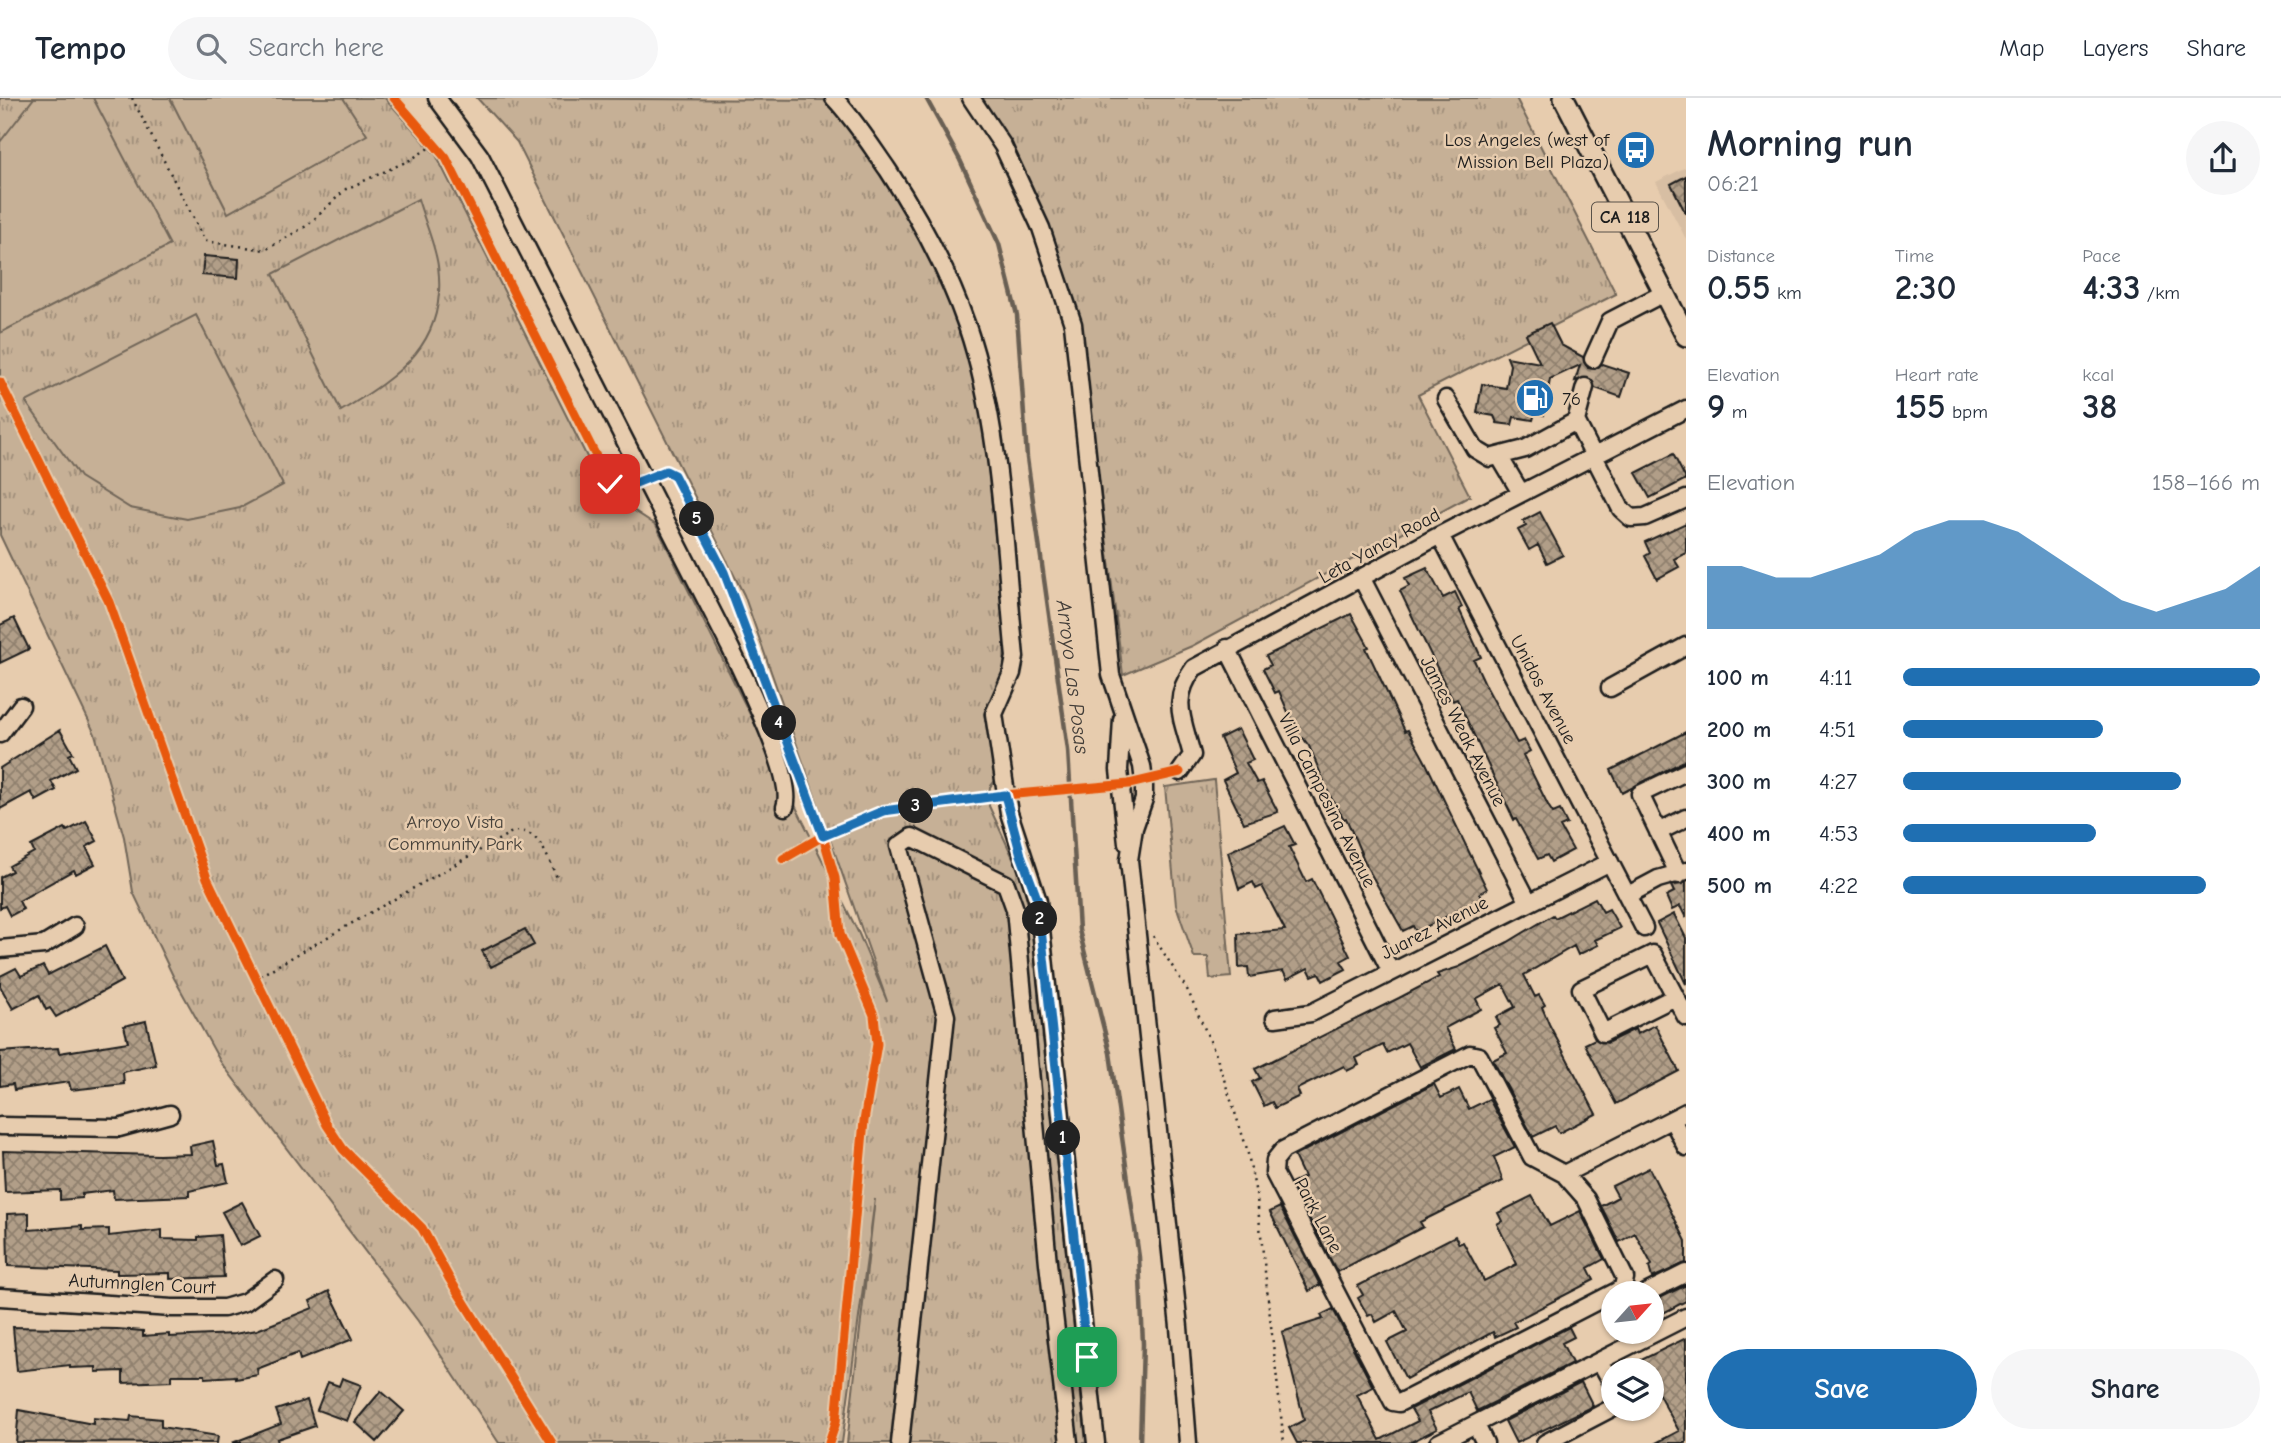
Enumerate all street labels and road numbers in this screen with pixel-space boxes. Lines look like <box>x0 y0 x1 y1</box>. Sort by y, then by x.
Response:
road number: CA 118 <box>1592 202 1658 232</box>
street label: Leta Yancy Road <box>1315 503 1444 588</box>
street label: Unidos Avenue <box>1505 631 1581 748</box>
street label: James Weak Avenue <box>1416 653 1511 810</box>
street label: Villa Campesina Avenue <box>1274 710 1381 891</box>
street label: Juarez Avenue <box>1377 891 1492 964</box>
street label: Park Lane <box>1289 1174 1347 1257</box>
street label: Autumnglen Court <box>68 1269 217 1299</box>

